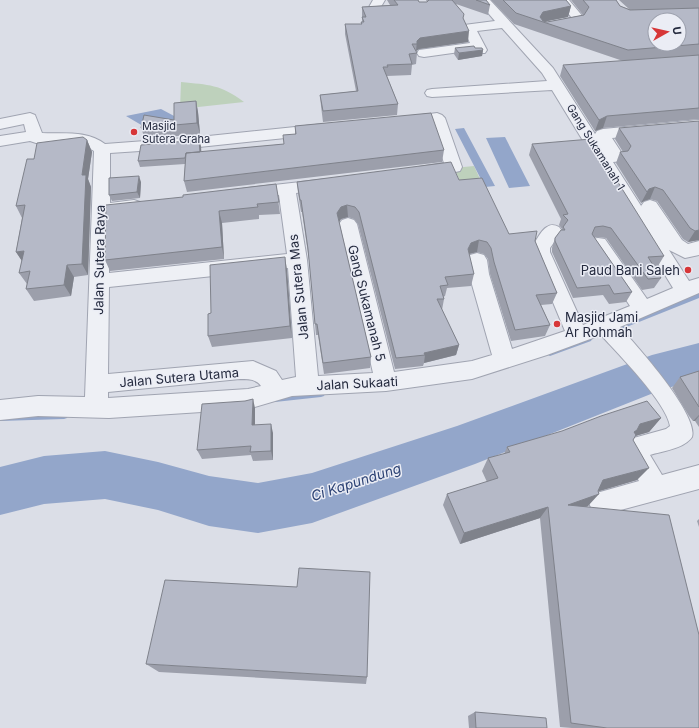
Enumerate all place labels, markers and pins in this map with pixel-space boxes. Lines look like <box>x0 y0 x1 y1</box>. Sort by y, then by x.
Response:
place label: Masjid Sutera Graha <box>142 119 210 146</box>
marker: Masjid Sutera Graha <box>129 127 139 137</box>
place label: Paud Bani Saleh <box>581 262 680 278</box>
marker: Paud Bani Saleh <box>683 265 693 275</box>
place label: Masjid Jami Ar Rohmah <box>565 309 638 340</box>
marker: Masjid Jami Ar Rohmah <box>552 319 562 329</box>

